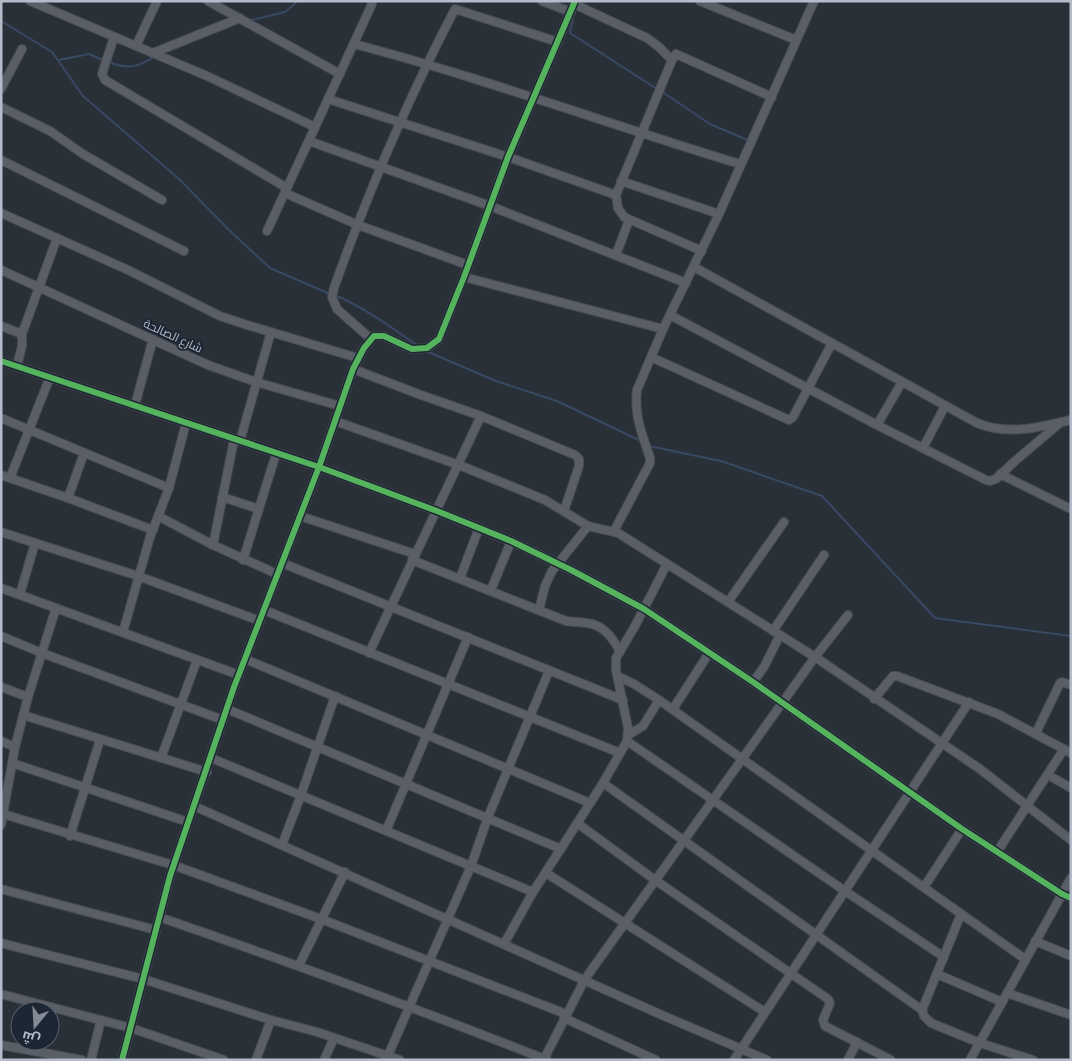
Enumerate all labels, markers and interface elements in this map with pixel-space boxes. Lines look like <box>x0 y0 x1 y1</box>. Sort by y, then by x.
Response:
street label: شارع الصالحة <box>141 315 205 357</box>
north arrow <box>10 1001 60 1051</box>
text: ش <box>20 1027 42 1050</box>

